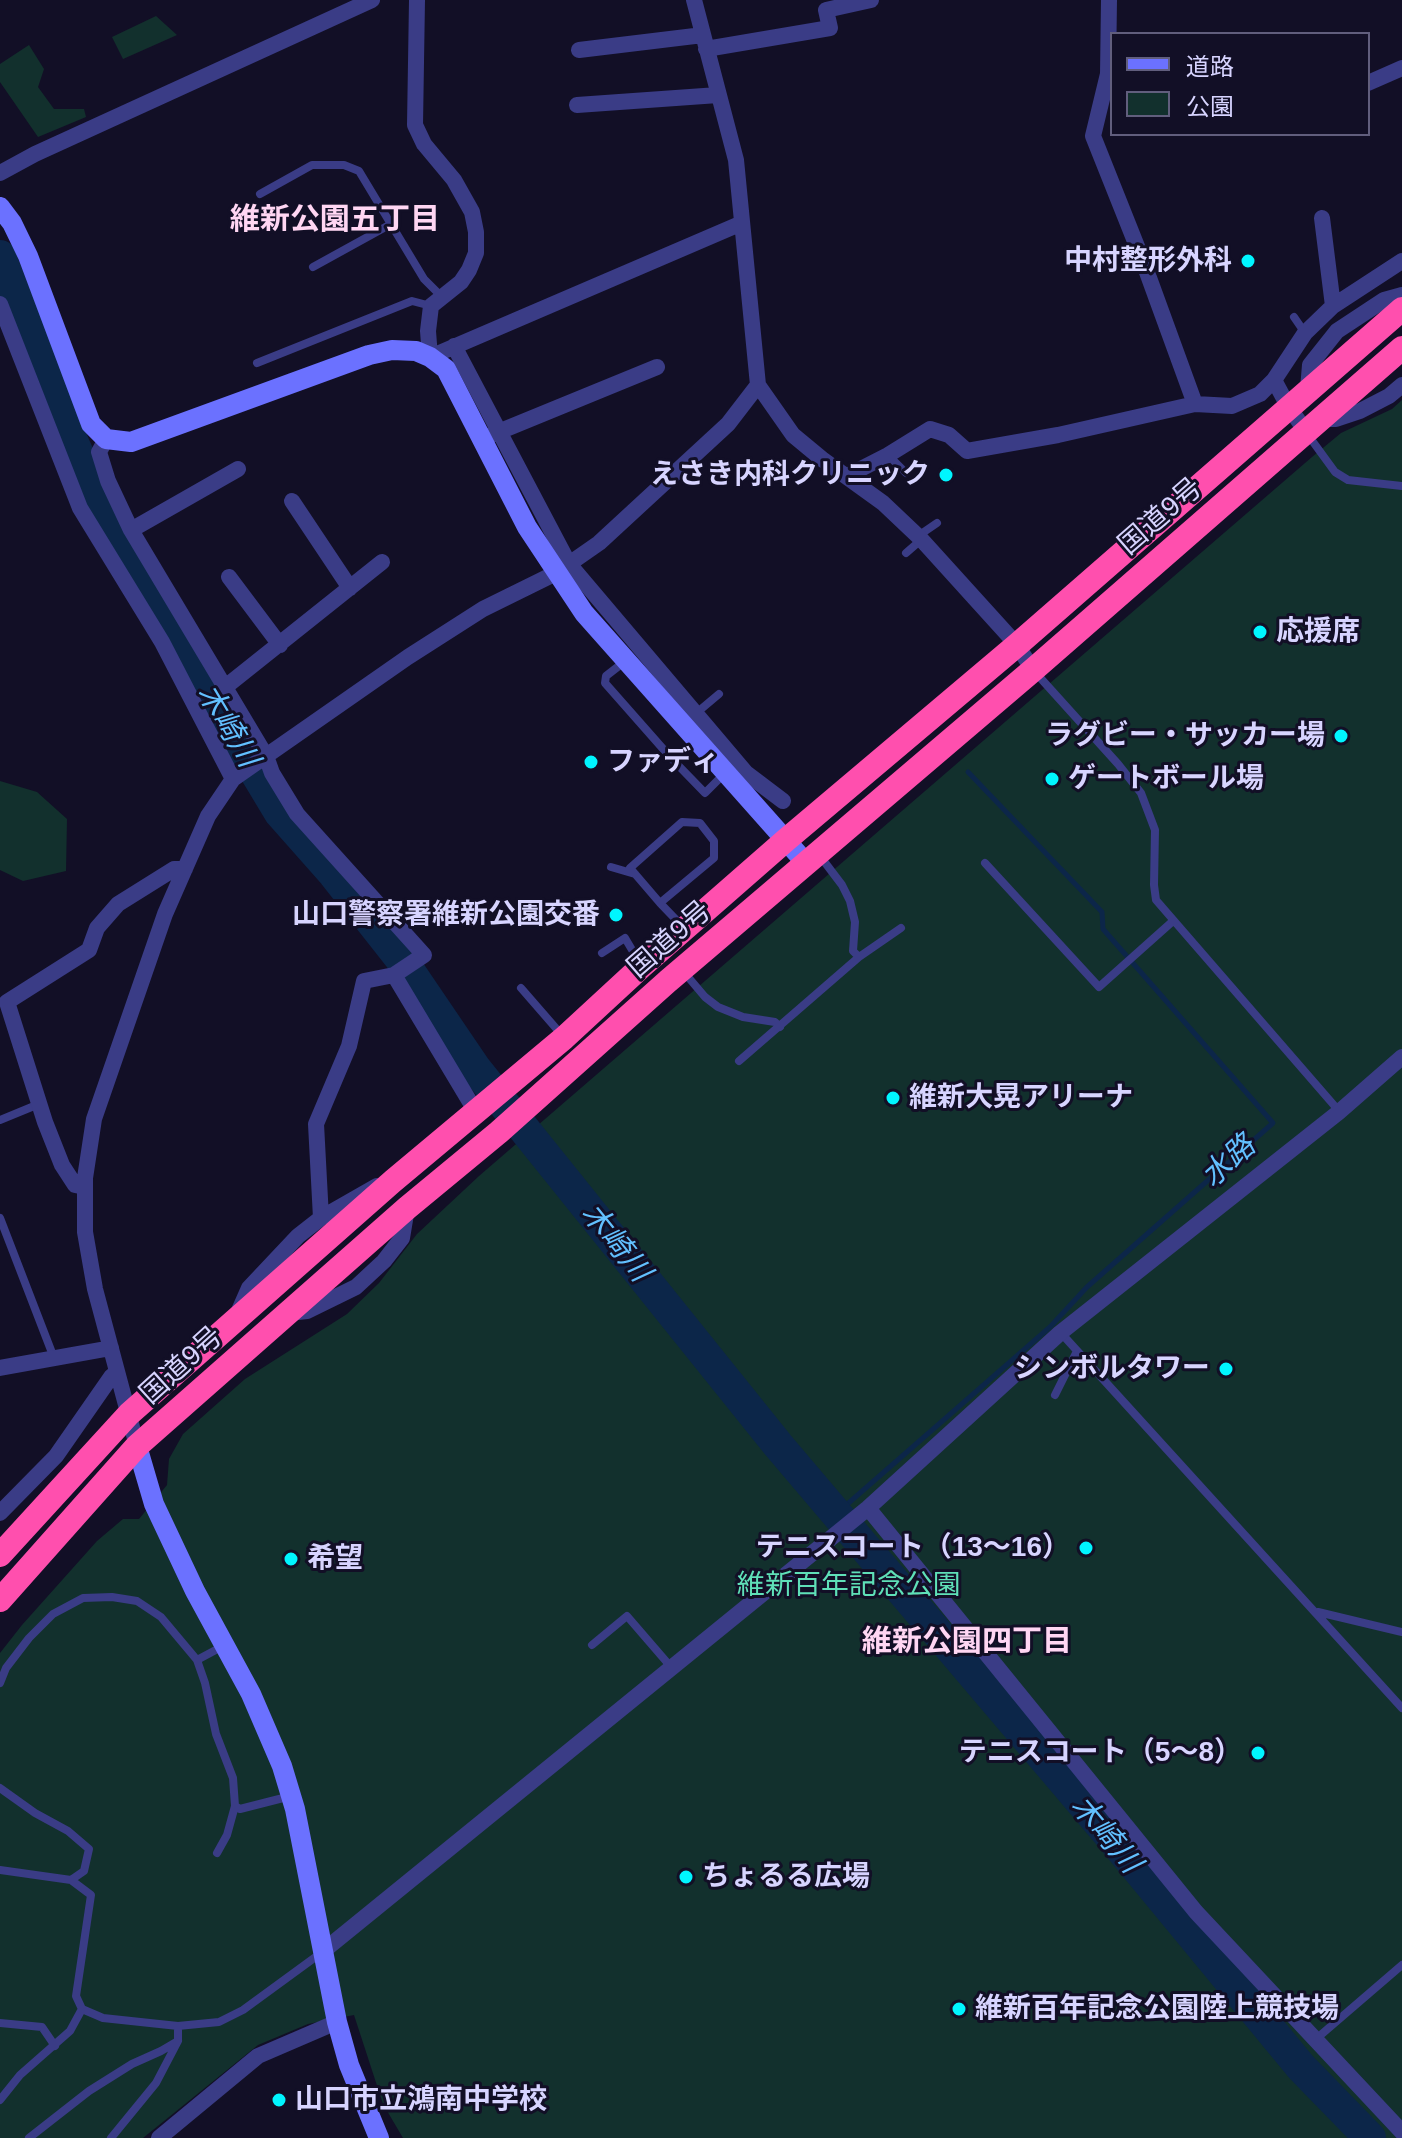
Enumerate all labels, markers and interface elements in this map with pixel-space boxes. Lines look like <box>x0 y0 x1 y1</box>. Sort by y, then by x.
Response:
legend <box>1110 32 1370 136</box>
text: 道路 <box>1186 53 1234 80</box>
text: 公園 <box>1186 93 1234 120</box>
district label: 維新公園五丁目 <box>230 203 440 239</box>
place label: 中村整形外科 <box>1064 244 1232 278</box>
marker: 中村整形外科 <box>1239 252 1257 270</box>
place label: えさき内科クリニック <box>650 458 930 492</box>
marker: えさき内科クリニック <box>937 466 955 484</box>
street label: 国道9号 <box>1112 472 1210 562</box>
place label: 応援席 <box>1276 615 1360 649</box>
marker: 応援席 <box>1251 623 1269 641</box>
water label: 木崎川 <box>188 678 266 774</box>
place label: ラグビー・サッカー場 <box>1045 719 1325 753</box>
marker: ラグビー・サッカー場 <box>1332 727 1350 745</box>
place label: ファディ <box>607 745 719 779</box>
marker: ファディ <box>582 753 600 771</box>
place label: ゲートボール場 <box>1068 762 1264 796</box>
marker: ゲートボール場 <box>1043 770 1061 788</box>
street label: 国道9号 <box>621 895 719 985</box>
place label: 山口警察署維新公園交番 <box>292 898 600 932</box>
marker: 山口警察署維新公園交番 <box>607 906 625 924</box>
place label: 維新大晃アリーナ <box>909 1081 1133 1115</box>
marker: 維新大晃アリーナ <box>884 1089 902 1107</box>
water label: 水路 <box>1195 1129 1263 1195</box>
water label: 木崎川 <box>573 1197 657 1289</box>
street label: 国道9号 <box>134 1320 230 1412</box>
place label: シンボルタワー <box>1014 1352 1210 1386</box>
marker: シンボルタワー <box>1217 1360 1235 1378</box>
place label: テニスコート（13～16） <box>756 1531 1070 1565</box>
marker: テニスコート（13～16） <box>1077 1539 1095 1557</box>
place label: 希望 <box>307 1542 363 1576</box>
marker: 希望 <box>282 1550 300 1568</box>
park label: 維新百年記念公園 <box>737 1569 961 1603</box>
district label: 維新公園四丁目 <box>862 1625 1072 1661</box>
place label: テニスコート（5～8） <box>959 1736 1242 1770</box>
marker: テニスコート（5～8） <box>1249 1744 1267 1762</box>
water label: 木崎川 <box>1062 1789 1148 1881</box>
place label: ちょるる広場 <box>702 1860 870 1894</box>
marker: ちょるる広場 <box>677 1868 695 1886</box>
place label: 維新百年記念公園陸上競技場 <box>975 1992 1339 2026</box>
marker: 維新百年記念公園陸上競技場 <box>950 2000 968 2018</box>
place label: 山口市立鴻南中学校 <box>295 2083 547 2117</box>
marker: 山口市立鴻南中学校 <box>270 2091 288 2109</box>

